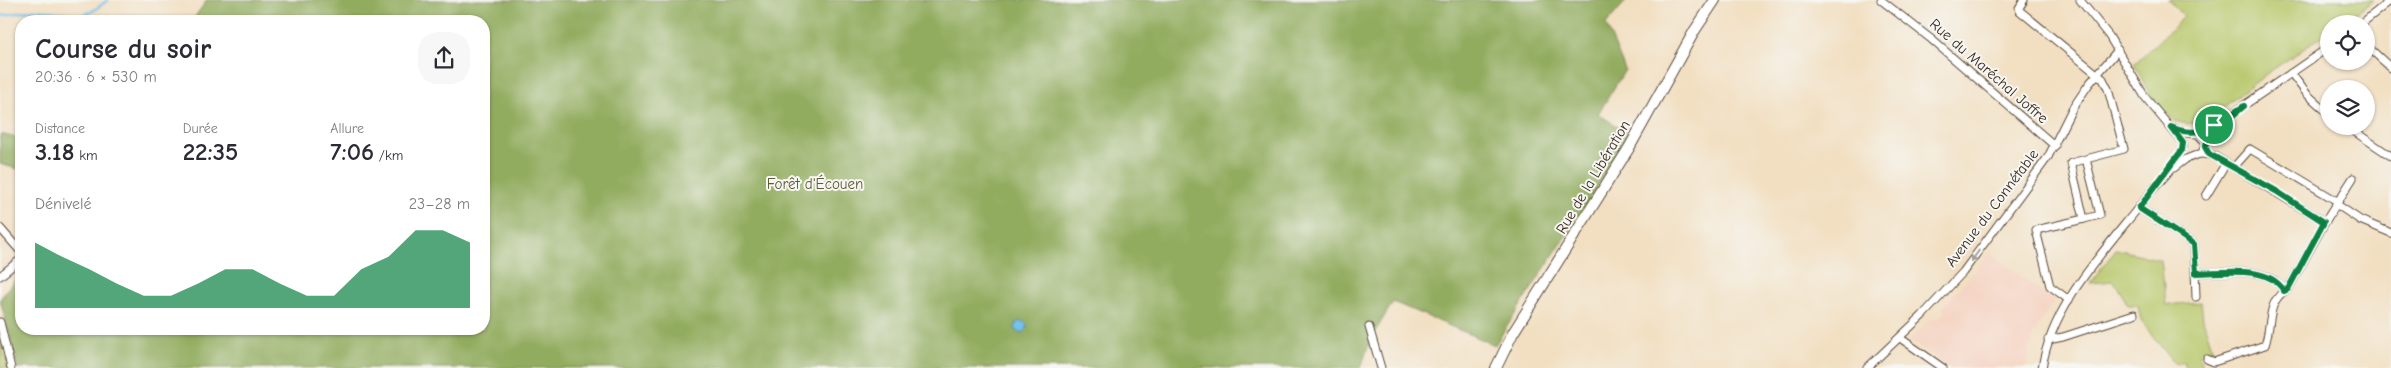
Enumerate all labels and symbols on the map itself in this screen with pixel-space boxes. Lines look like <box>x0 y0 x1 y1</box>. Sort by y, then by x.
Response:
street label: Rue du Maréchal Joffre <box>1926 15 2052 128</box>
pin <box>2193 104 2235 146</box>
street label: Rue de la Libération <box>1552 117 1634 237</box>
street label: Avenue du Connétable <box>1942 145 2043 271</box>
park label: Forêt d'Écouen <box>767 174 863 193</box>
one-way arrow <box>1969 249 1980 262</box>

